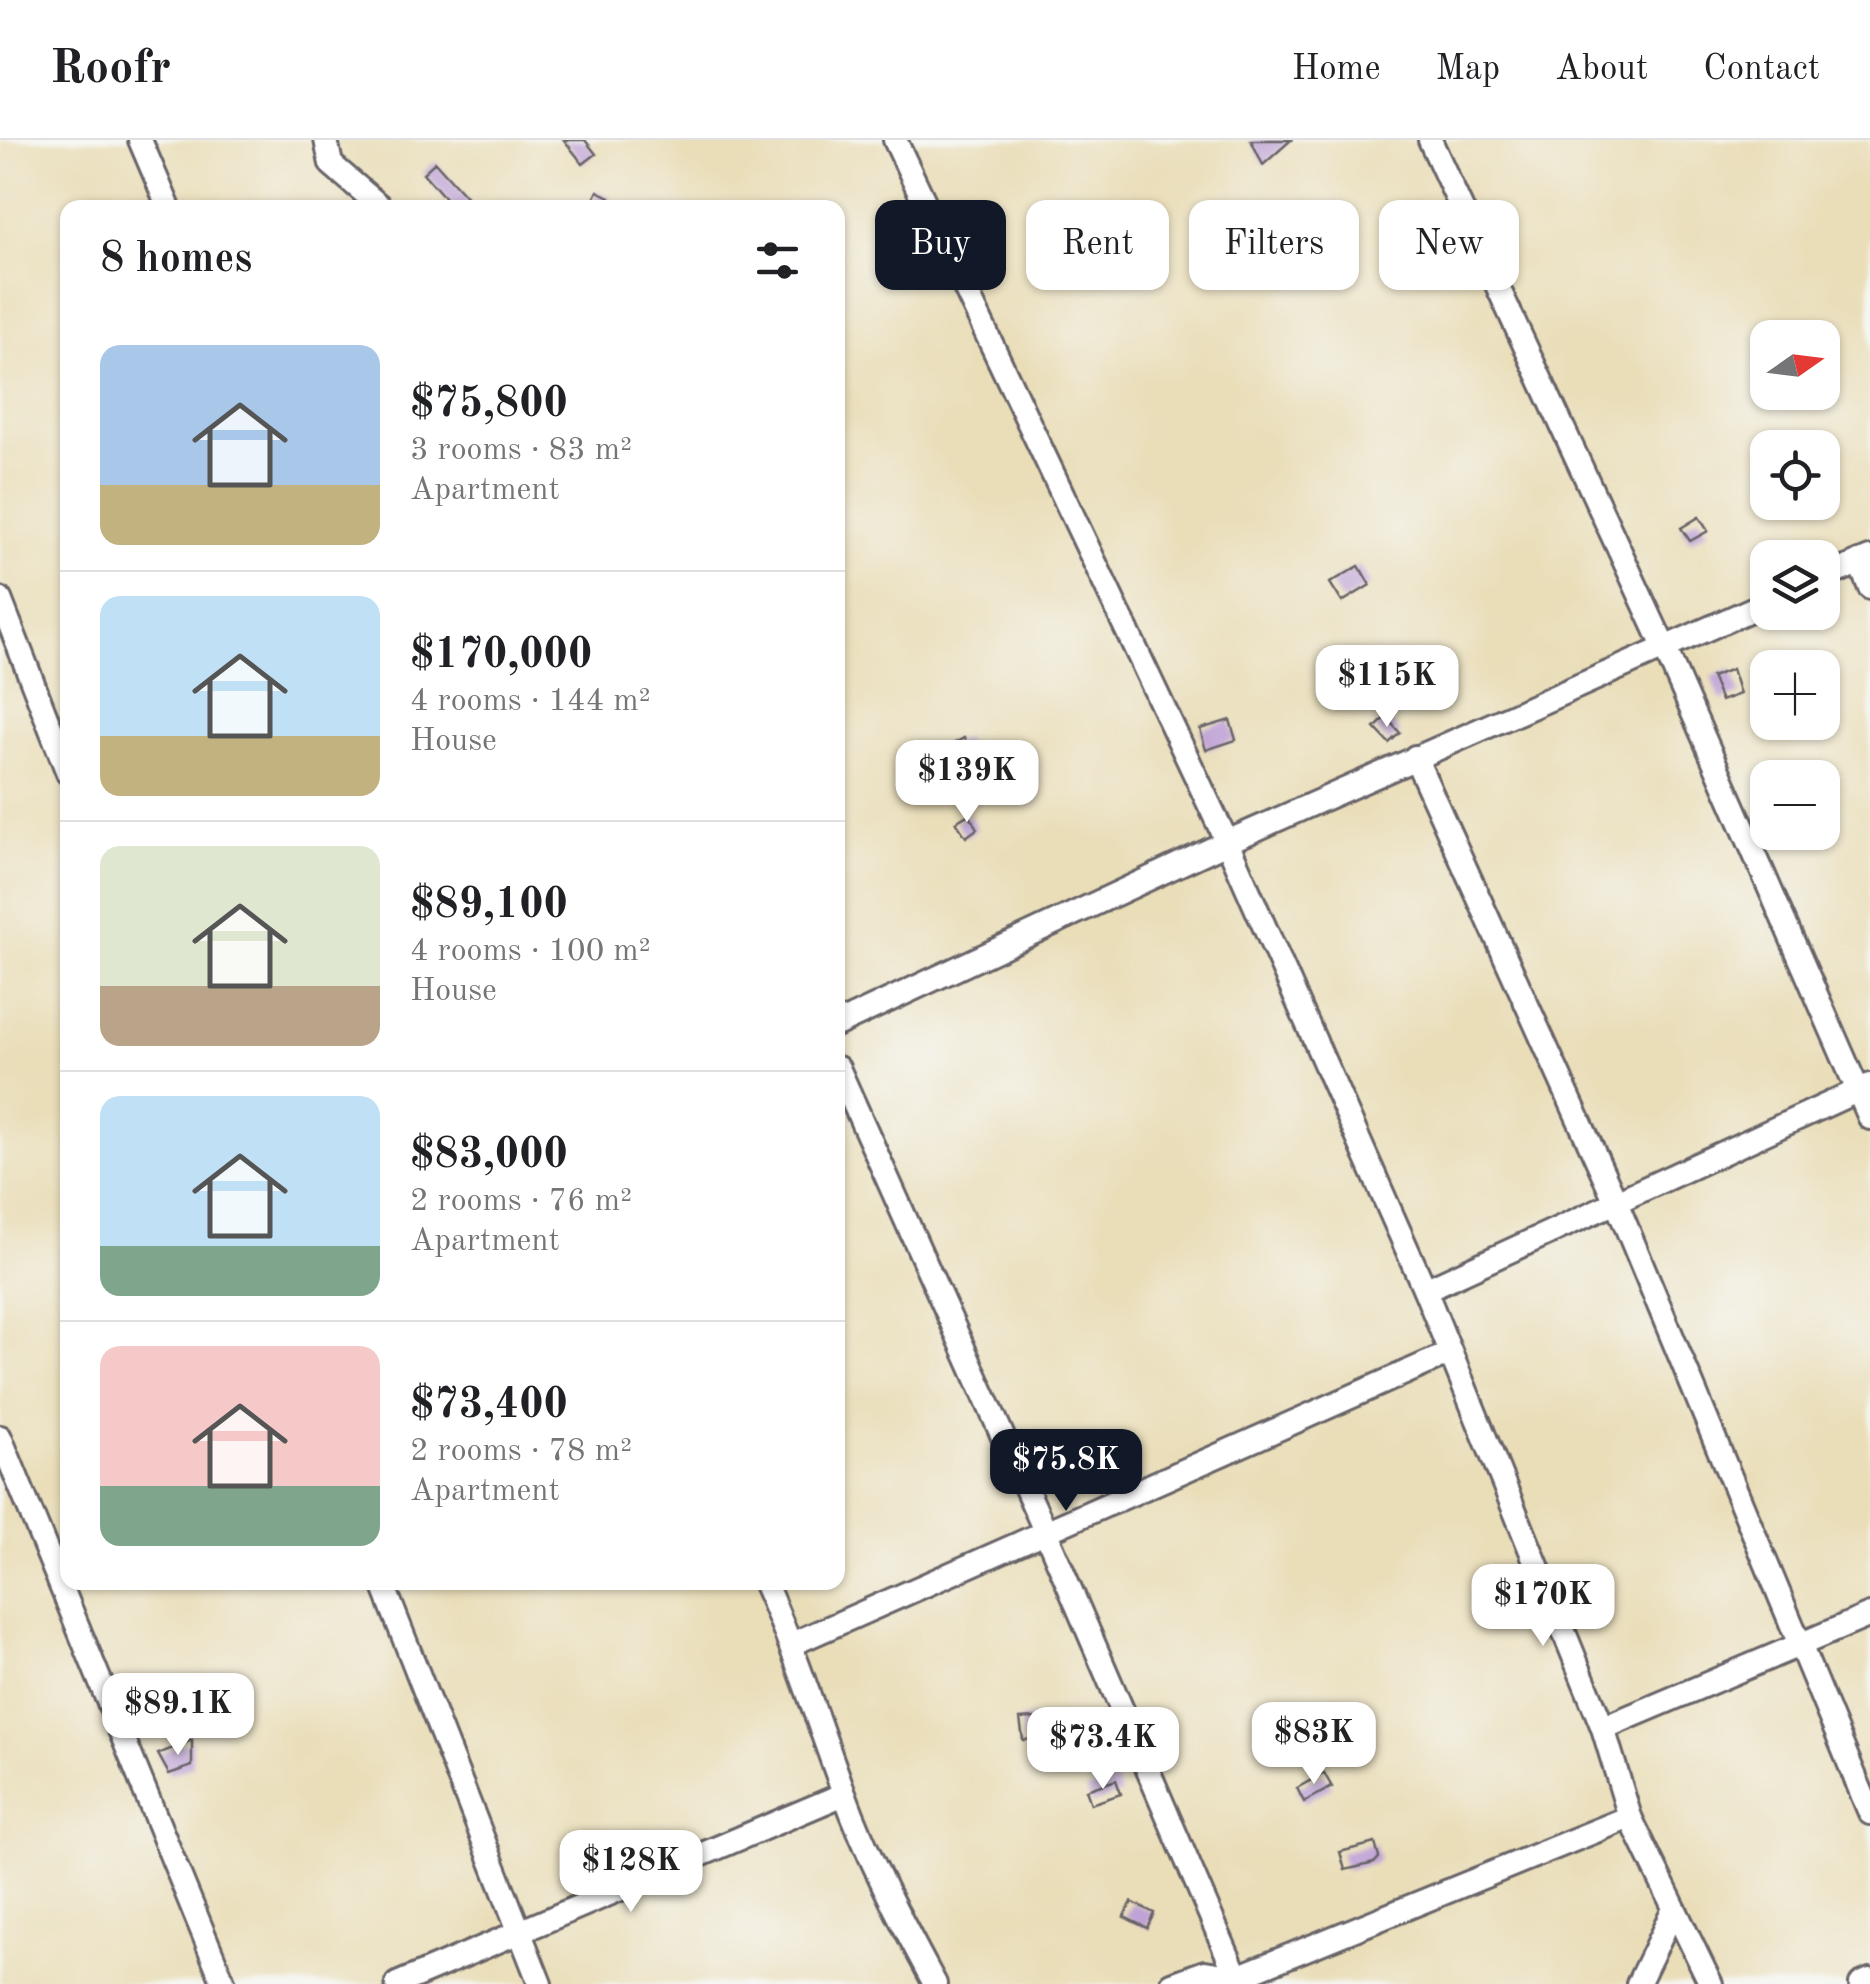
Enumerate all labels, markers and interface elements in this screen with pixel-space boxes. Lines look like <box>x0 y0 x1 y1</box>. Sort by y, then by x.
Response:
text: Roofr <box>50 45 171 93</box>
text: Home <box>1292 52 1381 87</box>
text: Map <box>1436 52 1500 87</box>
text: About <box>1555 52 1648 87</box>
text: Contact <box>1703 52 1820 87</box>
chip: Buy <box>875 200 1006 290</box>
chip: Rent <box>1026 200 1169 290</box>
chip: Filters <box>1189 200 1359 290</box>
chip: New <box>1379 200 1519 290</box>
icon: filters <box>750 233 805 288</box>
text: 8 homes <box>100 239 252 281</box>
north arrow <box>1750 320 1840 410</box>
map controls <box>1750 320 1840 850</box>
text: $75,800 <box>410 384 568 426</box>
icon: home <box>180 385 300 505</box>
button: locate <box>1750 430 1840 520</box>
text: 3 rooms · 83 m² <box>410 435 632 467</box>
text: Apartment <box>410 475 560 507</box>
button: layers <box>1750 540 1840 630</box>
text: $170,000 <box>410 635 592 677</box>
icon: home <box>180 636 300 756</box>
pin: $115K <box>1317 645 1457 730</box>
button: + <box>1750 650 1840 740</box>
text: $115K <box>1338 661 1436 693</box>
text: 4 rooms · 144 m² <box>410 686 651 718</box>
text: House <box>410 726 497 758</box>
pin: $139K <box>897 740 1037 825</box>
text: $139K <box>918 756 1016 788</box>
button: − <box>1750 760 1840 850</box>
text: $89,100 <box>410 885 568 927</box>
icon: home <box>180 886 300 1006</box>
text: 4 rooms · 100 m² <box>410 936 651 968</box>
text: House <box>410 976 497 1008</box>
text: $83,000 <box>410 1135 568 1177</box>
icon: home <box>180 1136 300 1256</box>
text: 2 rooms · 76 m² <box>410 1186 632 1218</box>
text: Apartment <box>410 1226 560 1258</box>
text: $73,400 <box>410 1385 568 1427</box>
icon: home <box>180 1386 300 1506</box>
pin: $75.8K <box>985 1429 1147 1514</box>
text: 2 rooms · 78 m² <box>410 1436 632 1468</box>
text: $75.8K <box>1012 1445 1120 1477</box>
text: Apartment <box>410 1476 560 1508</box>
pin: $170K <box>1473 1564 1613 1649</box>
text: $170K <box>1494 1580 1592 1612</box>
pin: $89.1K <box>97 1673 259 1758</box>
text: $89.1K <box>124 1689 232 1721</box>
pin: $83K <box>1255 1702 1373 1787</box>
pin: $73.4K <box>1022 1707 1184 1792</box>
text: $83K <box>1274 1718 1354 1750</box>
text: $73.4K <box>1049 1723 1157 1755</box>
pin: $128K <box>561 1830 701 1915</box>
text: $128K <box>582 1846 680 1878</box>

